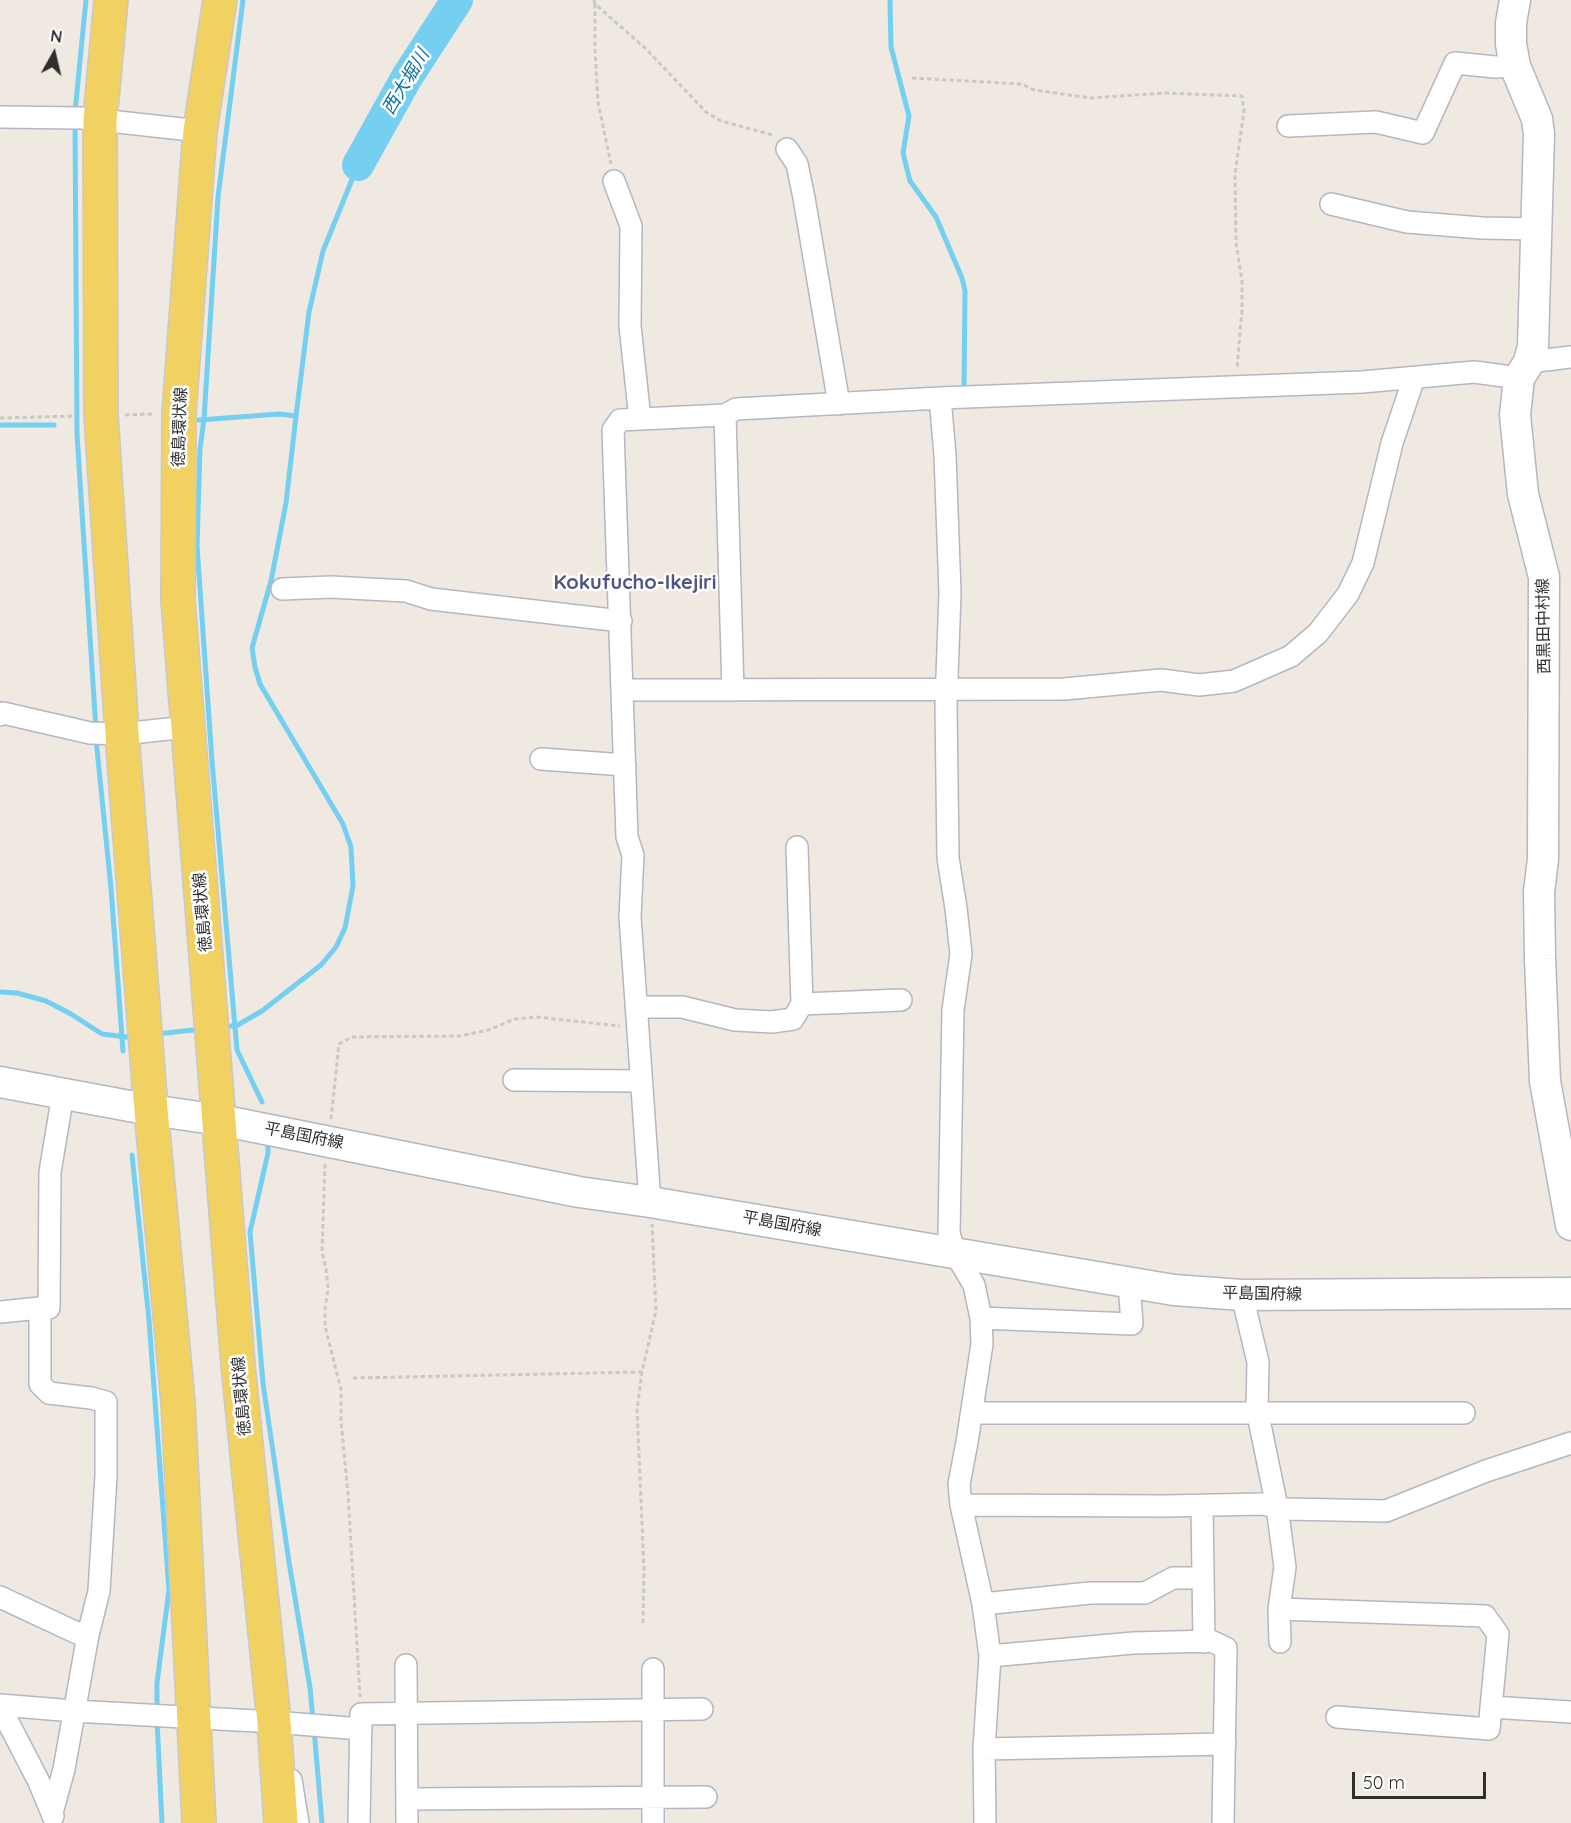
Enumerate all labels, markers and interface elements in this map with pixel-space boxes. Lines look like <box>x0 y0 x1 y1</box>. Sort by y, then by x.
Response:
north arrow <box>24 24 84 84</box>
text: N <box>49 25 64 47</box>
water label: 西大堀川 <box>378 46 434 118</box>
street label: 徳島環状線 <box>169 387 191 467</box>
district label: Kokufucho-Ikejiri <box>553 571 717 595</box>
street label: 西黒田中村線 <box>1534 578 1554 674</box>
street label: 徳島環状線 <box>190 871 216 953</box>
street label: 平島国府線 <box>263 1119 345 1153</box>
street label: 平島国府線 <box>741 1208 823 1240</box>
street label: 平島国府線 <box>1222 1284 1302 1304</box>
street label: 徳島環状線 <box>229 1355 255 1437</box>
scale bar <box>1355 1760 1488 1798</box>
text: 50 m <box>1363 1771 1405 1794</box>

